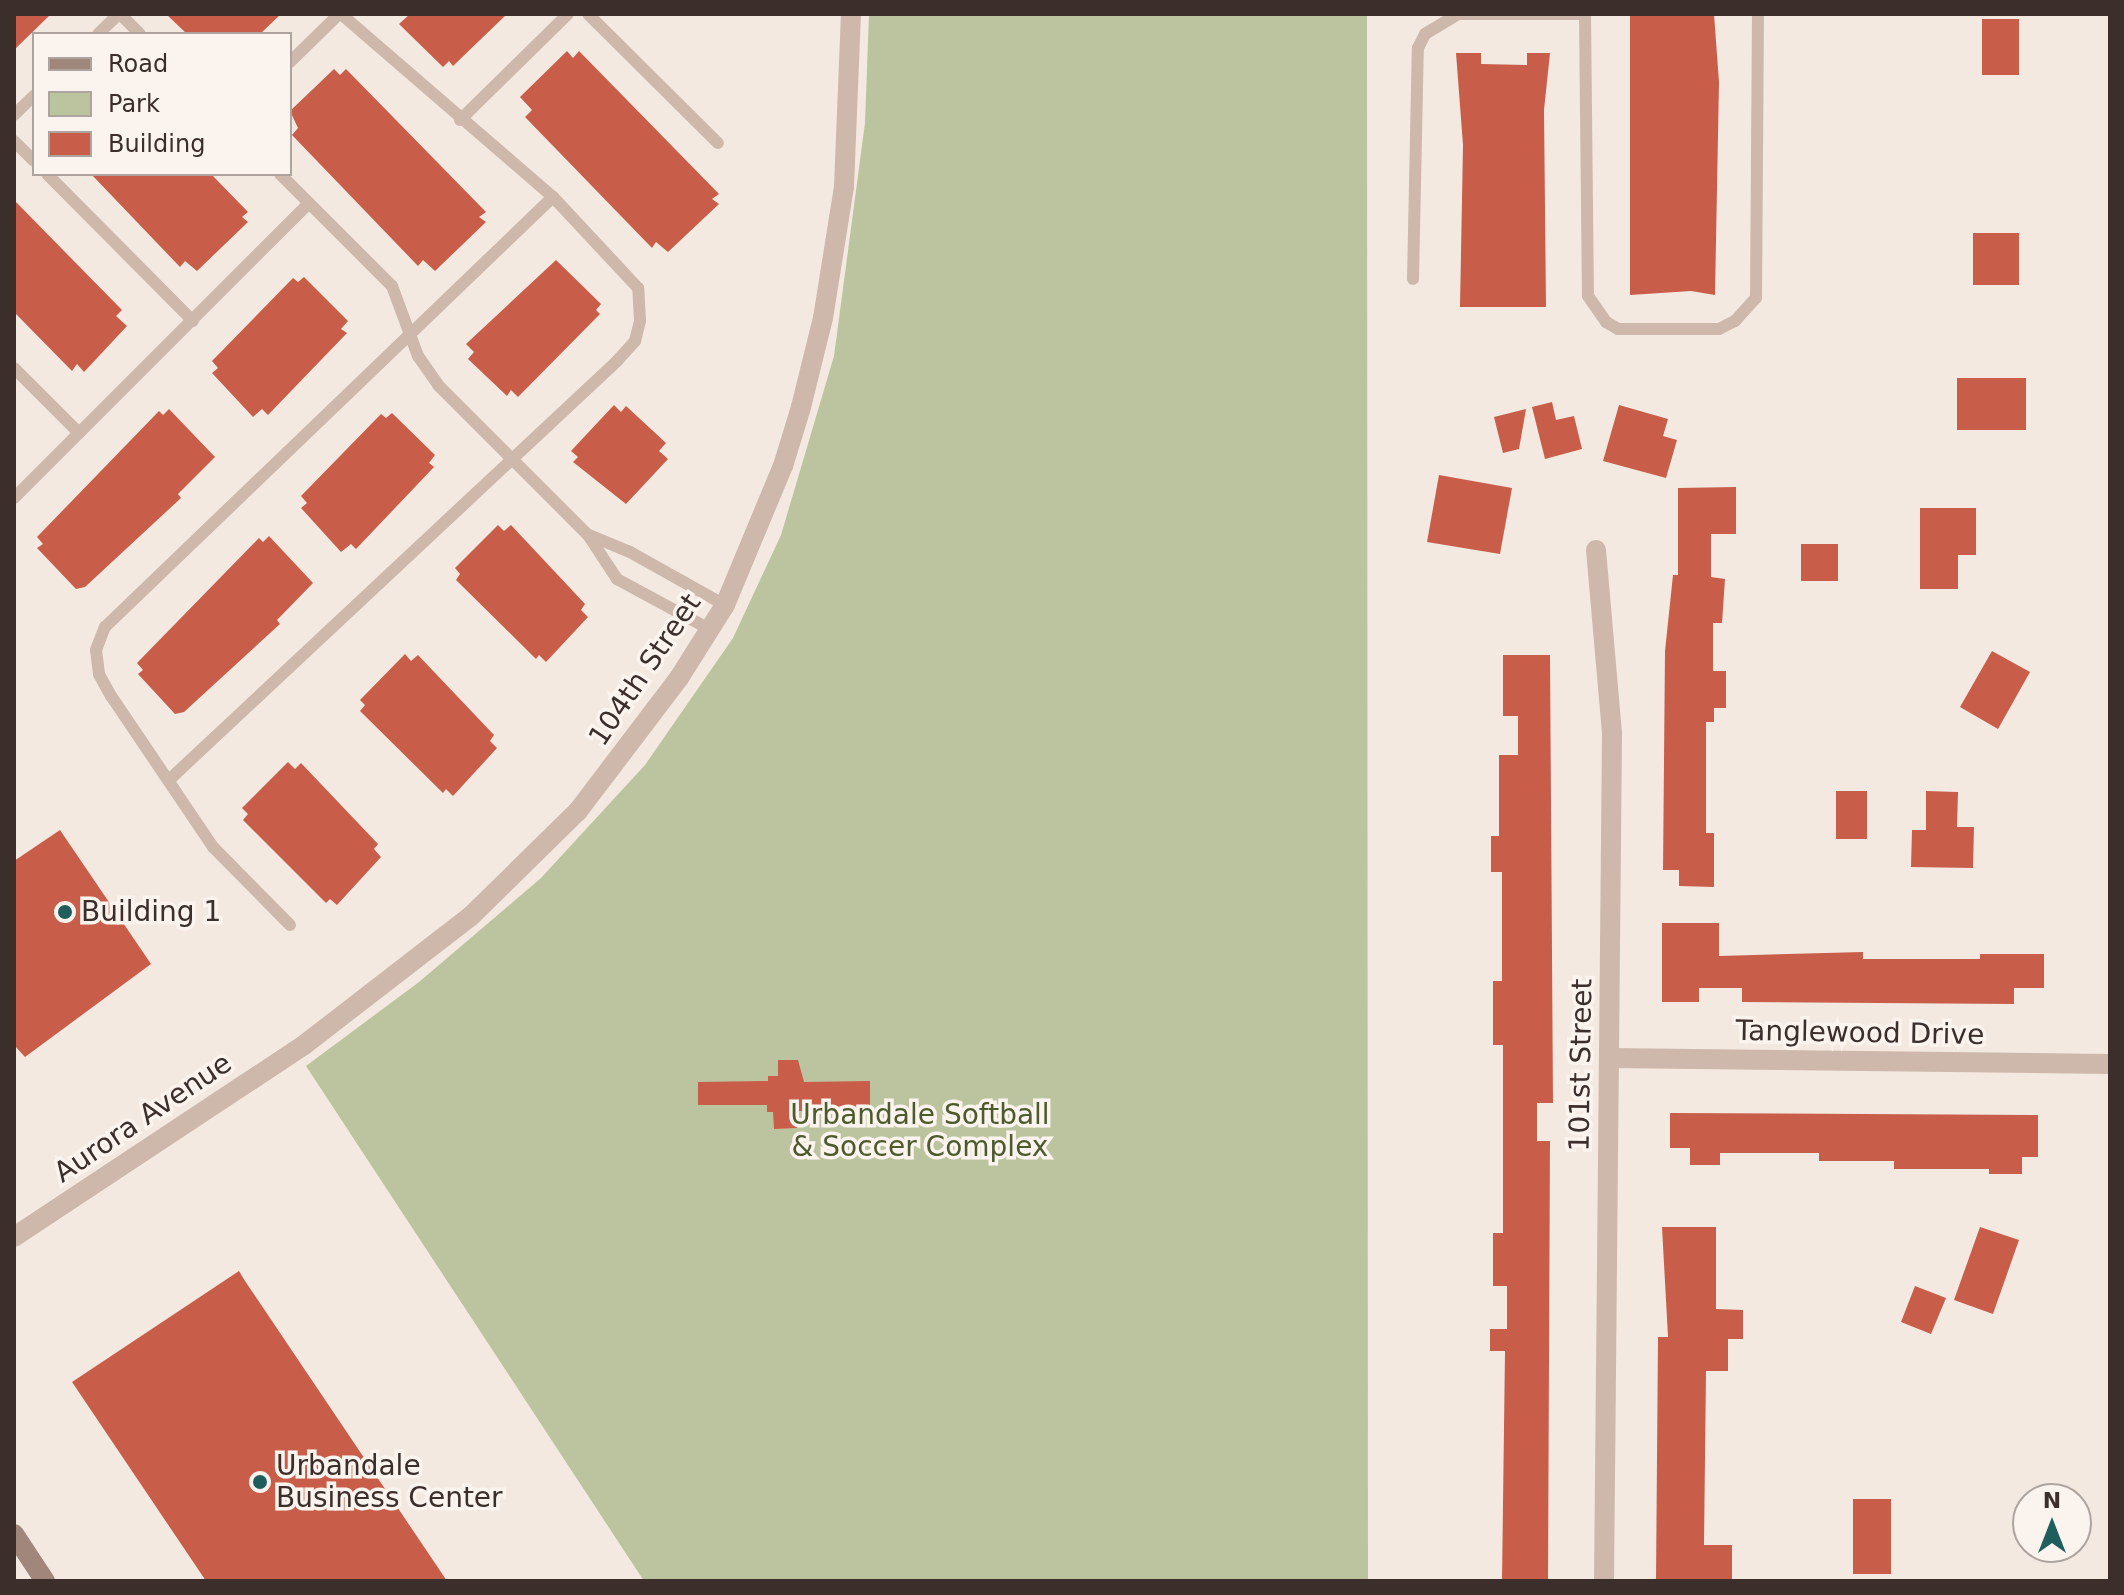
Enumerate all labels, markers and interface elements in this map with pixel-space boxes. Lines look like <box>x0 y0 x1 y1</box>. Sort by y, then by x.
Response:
legend <box>32 32 292 176</box>
text: Road <box>108 50 168 78</box>
text: Park <box>108 90 160 118</box>
text: Building <box>108 130 205 158</box>
street label: 104th Street <box>582 588 708 752</box>
place label: Building 1 <box>81 895 221 929</box>
marker: Building 1 <box>56 903 74 921</box>
street label: 101st Street <box>1563 978 1599 1152</box>
street label: Tanglewood Drive <box>1735 1014 1985 1052</box>
street label: Aurora Avenue <box>48 1046 238 1190</box>
park label: Urbandale Softball & Soccer Complex <box>790 1098 1050 1164</box>
place label: Urbandale Business Center <box>276 1449 503 1515</box>
marker: Urbandale Business Center <box>251 1473 269 1491</box>
north arrow <box>2012 1483 2092 1563</box>
text: N <box>2043 1488 2061 1513</box>

